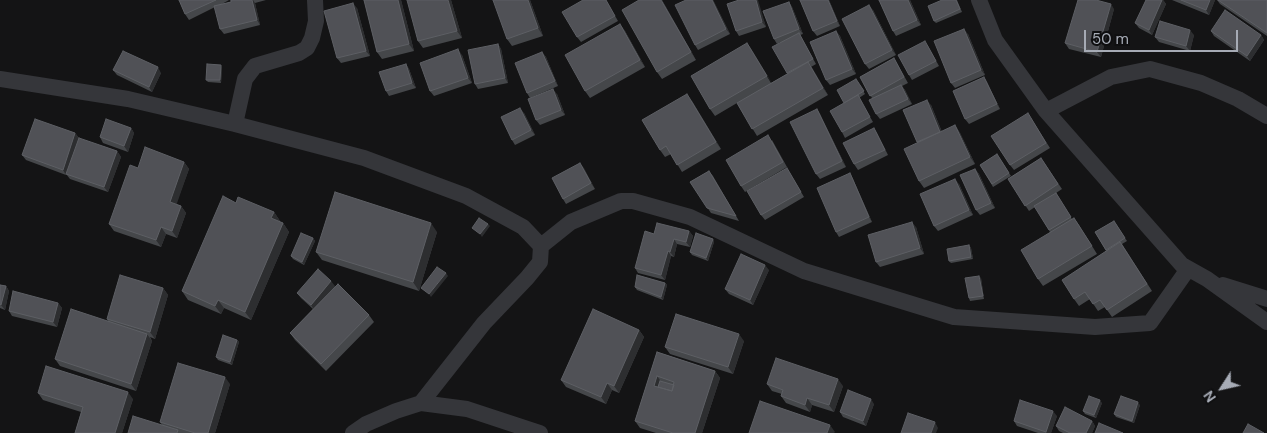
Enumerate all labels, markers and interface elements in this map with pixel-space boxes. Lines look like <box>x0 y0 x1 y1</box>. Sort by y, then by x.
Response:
scale bar <box>1087 20 1241 52</box>
text: 50 m <box>1092 29 1129 49</box>
north arrow <box>1197 363 1247 413</box>
text: N <box>1199 387 1220 406</box>

